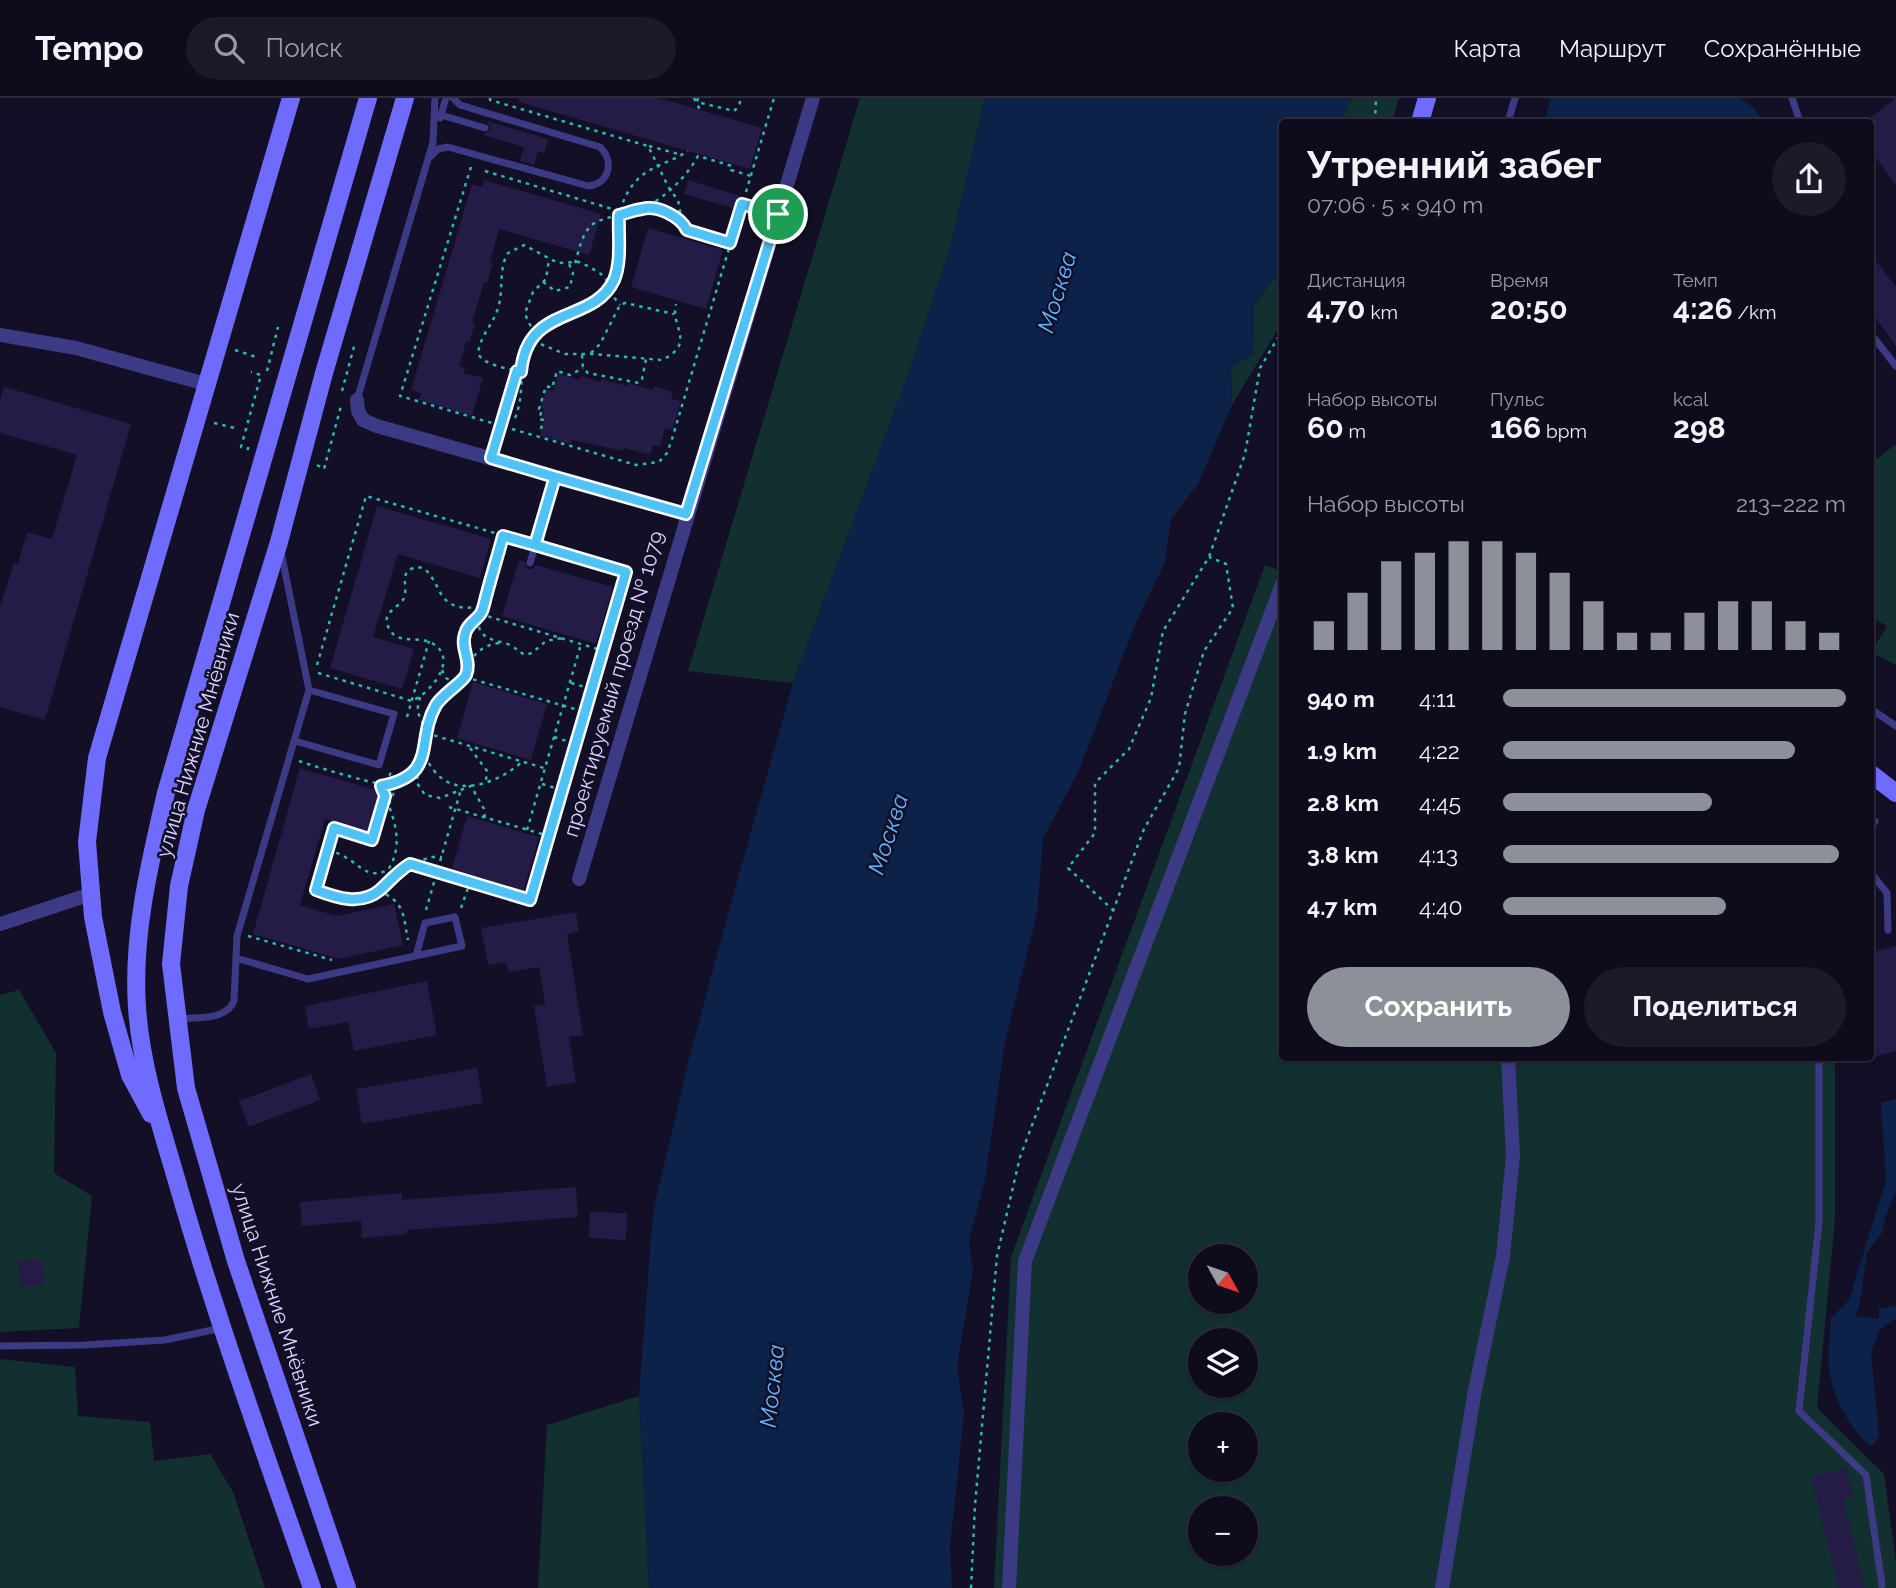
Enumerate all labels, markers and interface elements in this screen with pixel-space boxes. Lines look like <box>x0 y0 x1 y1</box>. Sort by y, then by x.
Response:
search box <box>186 17 676 80</box>
text: Tempo <box>35 29 144 68</box>
icon: search <box>210 29 248 67</box>
text: Поиск <box>266 33 343 63</box>
text: Карта <box>1453 34 1521 63</box>
text: Маршрут <box>1559 34 1666 63</box>
text: Сохранённые <box>1704 34 1861 63</box>
text: Утренний забег <box>1307 142 1602 187</box>
button: share <box>1772 142 1846 216</box>
pin <box>748 184 808 244</box>
text: 07:06 · 5 × 940 m <box>1307 191 1483 218</box>
icon: arrive <box>759 195 797 233</box>
water label: Москва <box>1031 248 1082 336</box>
text: Дистанция <box>1307 269 1406 291</box>
text: Время <box>1490 269 1549 291</box>
text: Темп <box>1673 269 1718 291</box>
text: 4.70 <box>1307 291 1366 326</box>
text: 20:50 <box>1490 291 1568 326</box>
text: 4:26 <box>1673 291 1733 326</box>
text: km <box>1366 301 1398 323</box>
text: /km <box>1733 301 1777 323</box>
text: Набор высоты <box>1307 388 1437 410</box>
text: Пульс <box>1490 388 1544 410</box>
text: kcal <box>1673 388 1709 410</box>
text: 60 <box>1307 410 1344 445</box>
text: 166 <box>1490 410 1541 445</box>
text: 298 <box>1673 410 1726 445</box>
text: m <box>1344 420 1366 442</box>
text: bpm <box>1541 420 1587 442</box>
text: Набор высоты <box>1307 490 1465 517</box>
text: 213–222 m <box>1736 490 1846 517</box>
street label: проектируемый проезд № 1079 <box>558 528 669 840</box>
street label: улица Нижние Мнёвники <box>150 609 245 860</box>
text: 940 m <box>1307 685 1375 712</box>
text: 4:11 <box>1419 685 1456 712</box>
text: 1.9 km <box>1307 737 1377 764</box>
text: 4:22 <box>1419 737 1460 764</box>
text: 2.8 km <box>1307 789 1379 816</box>
text: 4:45 <box>1419 789 1461 816</box>
water label: Москва <box>862 790 913 878</box>
text: 3.8 km <box>1307 841 1379 868</box>
text: 4:13 <box>1419 841 1458 868</box>
text: 4.7 km <box>1307 893 1378 920</box>
text: 4:40 <box>1419 893 1463 920</box>
button: Сохранить <box>1307 967 1570 1047</box>
button: Поделиться <box>1584 967 1846 1047</box>
street label: улица Нижние Мнёвники <box>226 1180 329 1430</box>
north arrow <box>1188 1244 1258 1314</box>
map controls <box>1188 1244 1258 1566</box>
button: layers <box>1188 1328 1258 1398</box>
water label: Москва <box>754 1343 789 1429</box>
button: + <box>1188 1412 1258 1482</box>
button: − <box>1188 1496 1258 1566</box>

